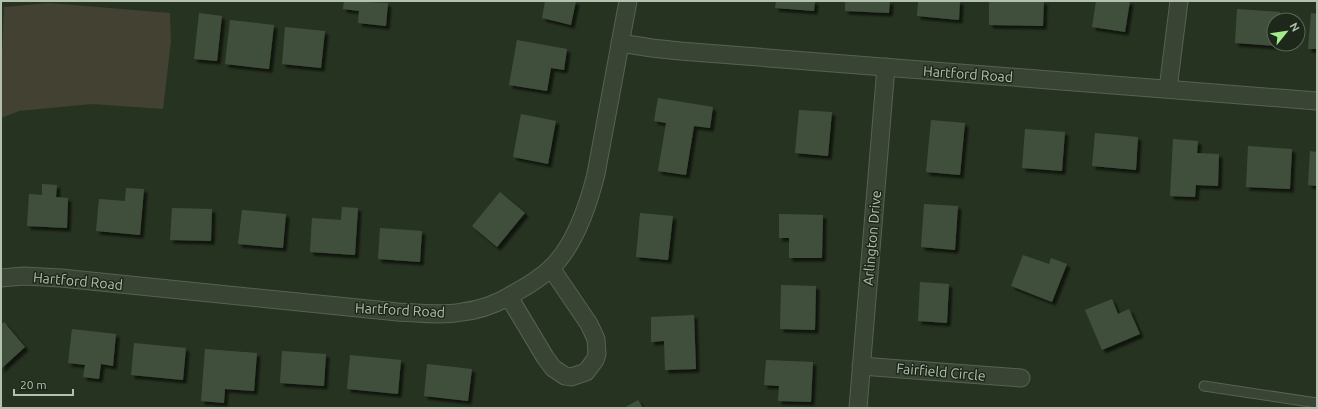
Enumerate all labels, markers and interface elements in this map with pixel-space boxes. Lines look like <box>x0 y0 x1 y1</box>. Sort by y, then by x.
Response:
north arrow <box>1266 12 1306 52</box>
text: N <box>1287 20 1302 34</box>
street label: Hartford Road <box>922 63 1014 85</box>
street label: Arlington Drive <box>860 190 884 286</box>
street label: Hartford Road <box>32 269 124 293</box>
street label: Hartford Road <box>355 300 445 320</box>
street label: Fairfield Circle <box>896 360 986 384</box>
scale bar <box>14 371 73 397</box>
text: 20 m <box>20 378 47 391</box>

